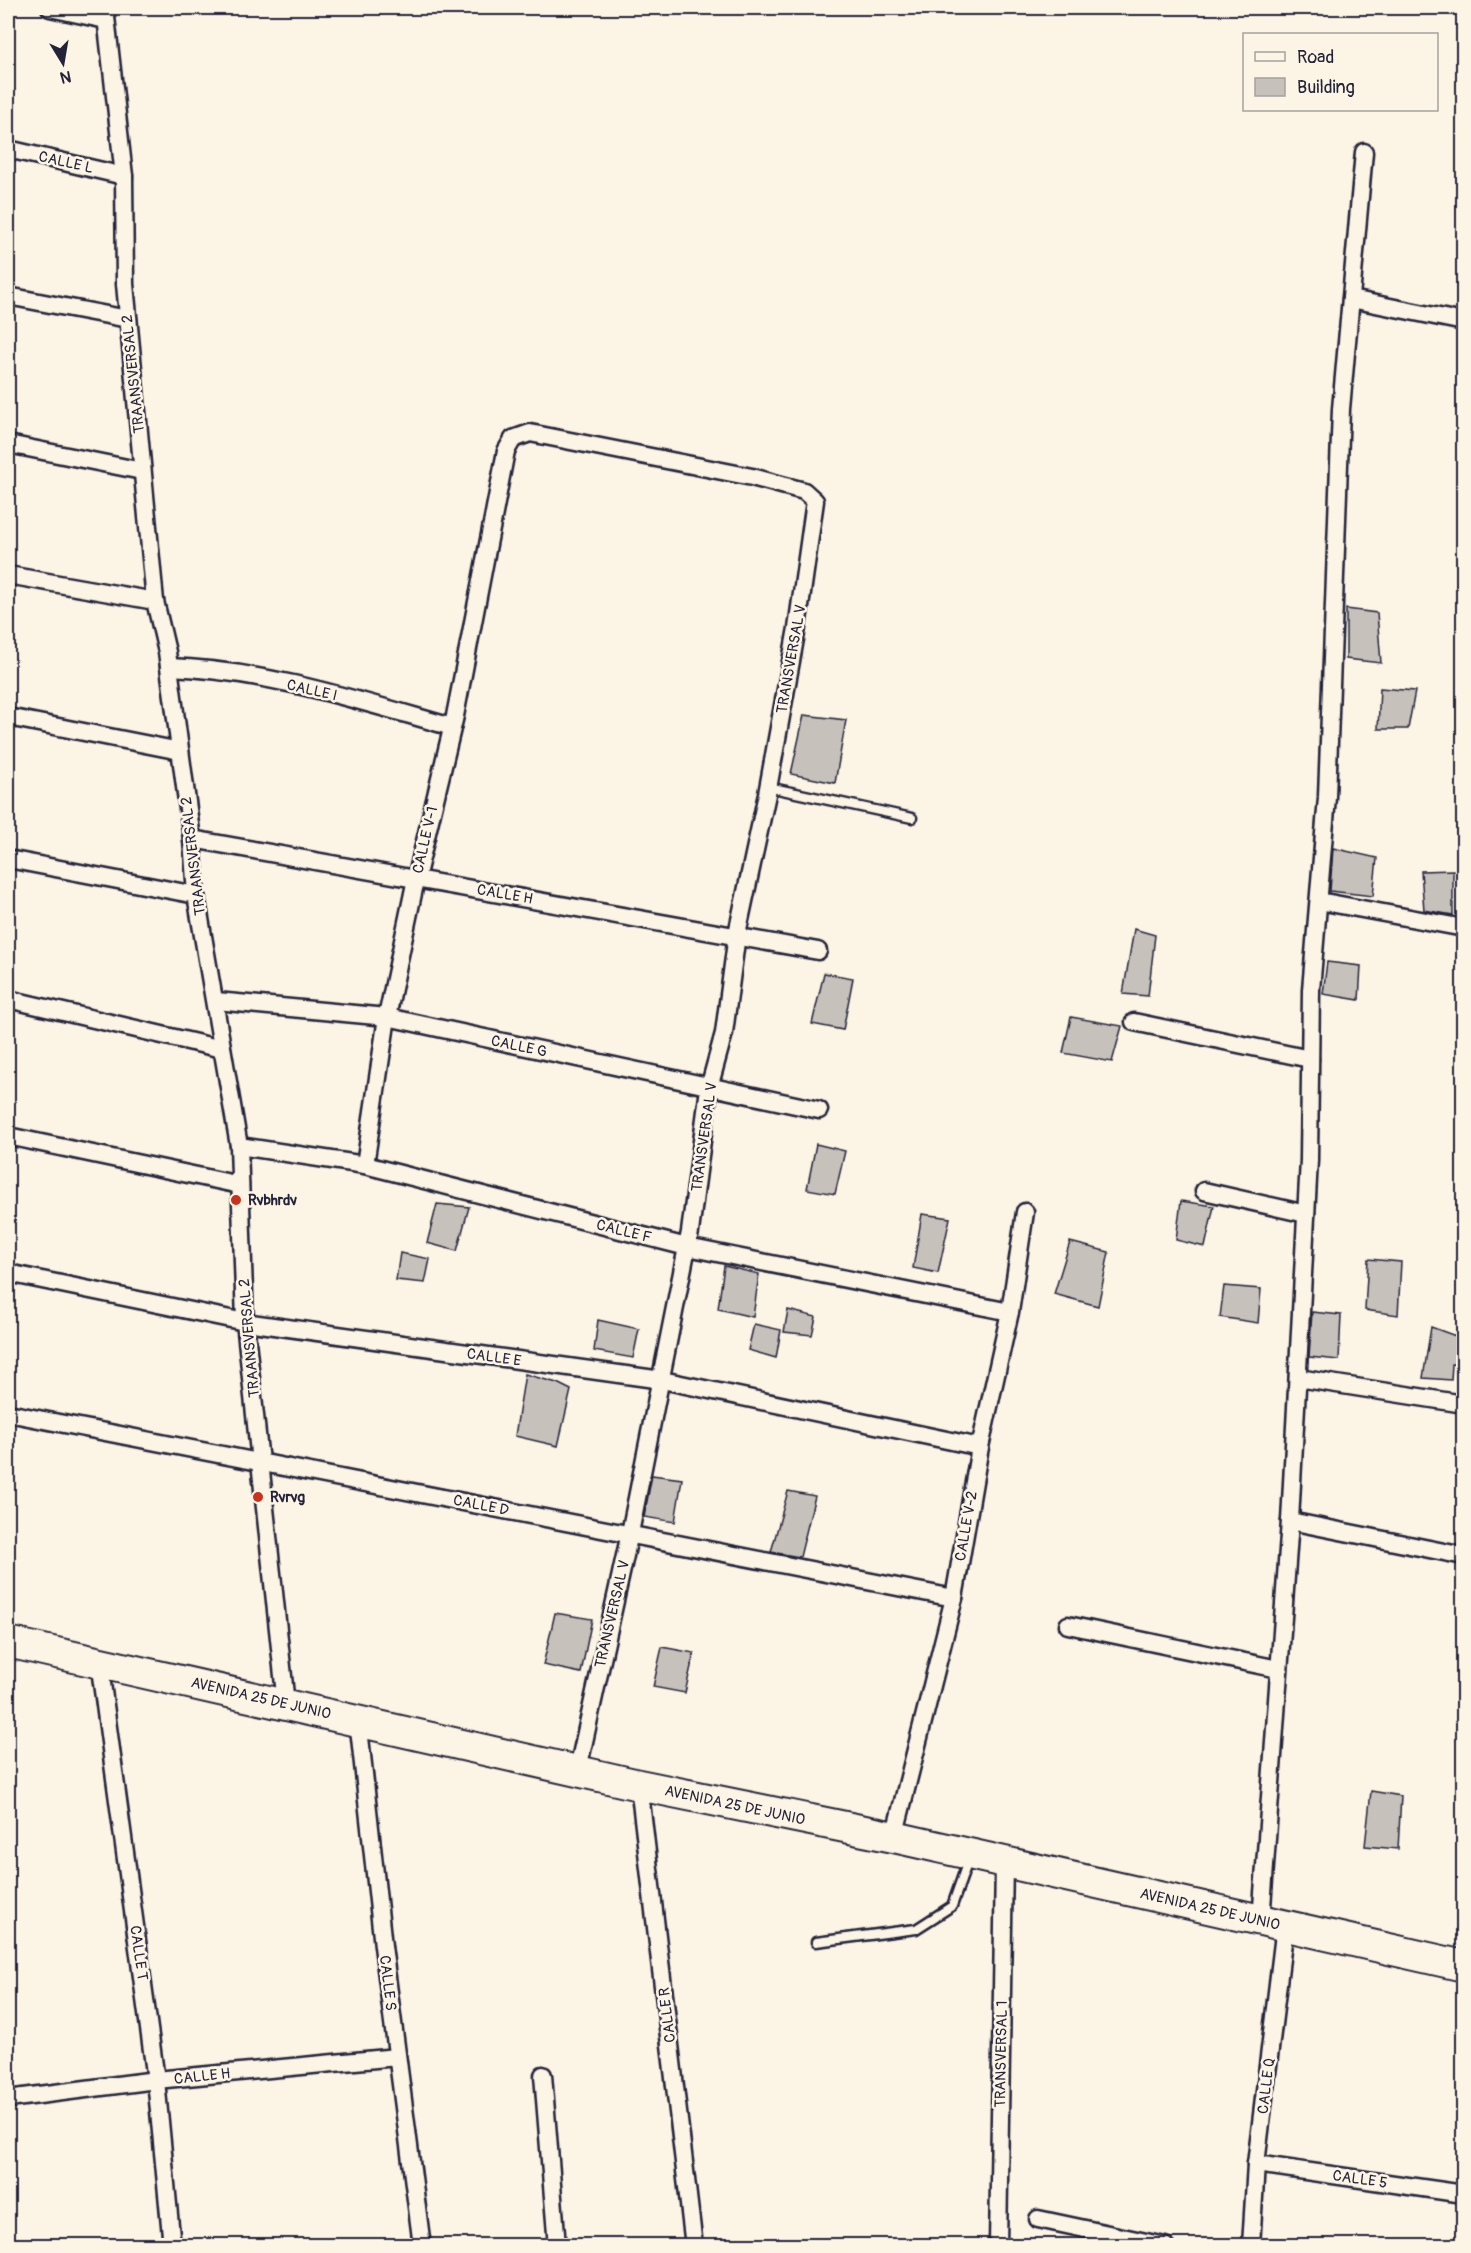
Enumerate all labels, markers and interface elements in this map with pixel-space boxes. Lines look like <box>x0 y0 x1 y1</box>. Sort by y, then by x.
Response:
north arrow <box>33 33 93 93</box>
legend <box>1243 33 1438 111</box>
text: Road <box>1297 46 1334 69</box>
text: N <box>58 66 73 88</box>
text: Building <box>1297 76 1355 99</box>
street label: CALLE L <box>37 147 95 178</box>
street label: TRAANSVERSAL 2 <box>118 314 149 434</box>
street label: TRANSVERSAL V <box>773 603 810 715</box>
street label: CALLE I <box>285 675 339 706</box>
street label: TRAANSVERSAL 2 <box>177 796 210 916</box>
street label: CALLE V-1 <box>409 805 442 875</box>
street label: CALLE H <box>475 880 534 909</box>
street label: CALLE G <box>489 1031 549 1062</box>
street label: TRANSVERSAL V <box>687 1081 722 1193</box>
place label: Rvbhrdv <box>248 1191 297 1210</box>
marker: Rvbhrdv <box>229 1193 243 1207</box>
street label: CALLE F <box>594 1215 653 1247</box>
street label: TRAANSVERSAL 2 <box>235 1278 264 1398</box>
street label: CALLE E <box>465 1344 523 1371</box>
place label: Rvrvg <box>270 1488 306 1507</box>
marker: Rvrvg <box>251 1490 265 1504</box>
street label: CALLE V-2 <box>951 1490 982 1563</box>
street label: CALLE D <box>451 1491 510 1520</box>
street label: TRANSVERSAL V <box>591 1558 634 1670</box>
street label: AVENIDA 25 DE JUNIO <box>189 1673 333 1724</box>
street label: AVENIDA 25 DE JUNIO <box>663 1781 807 1830</box>
street label: AVENIDA 25 DE JUNIO <box>1138 1884 1282 1935</box>
street label: CALLE T <box>125 1924 152 1982</box>
street label: CALLE S <box>375 1954 400 2012</box>
street label: CALLE R <box>655 1986 680 2044</box>
street label: TRANSVERSAL 1 <box>991 2000 1012 2108</box>
street label: CALLE Q <box>1254 2057 1279 2115</box>
street label: CALLE H <box>173 2064 231 2089</box>
street label: CALLE 5 <box>1331 2166 1389 2193</box>

